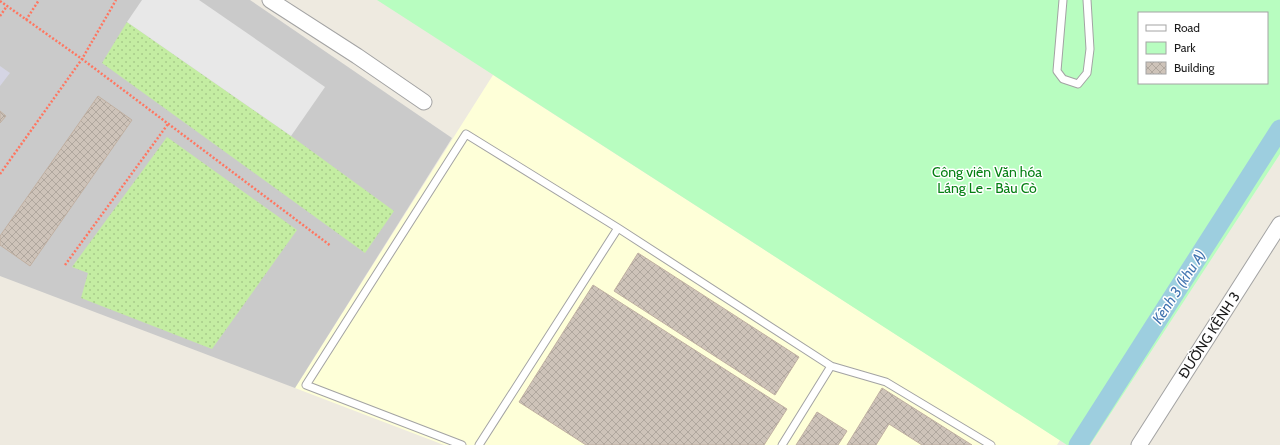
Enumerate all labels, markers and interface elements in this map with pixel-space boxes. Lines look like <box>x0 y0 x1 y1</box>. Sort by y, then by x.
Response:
legend <box>1138 12 1268 84</box>
text: Road <box>1174 20 1200 35</box>
text: Park <box>1174 40 1196 55</box>
text: Building <box>1174 60 1216 75</box>
park label: Công viên Văn hóa Láng Le - Bàu Cò <box>932 163 1042 197</box>
water label: Kênh 3 (khu A) <box>1148 247 1210 327</box>
street label: ĐƯỜNG KÊNH 3 <box>1174 288 1244 382</box>

